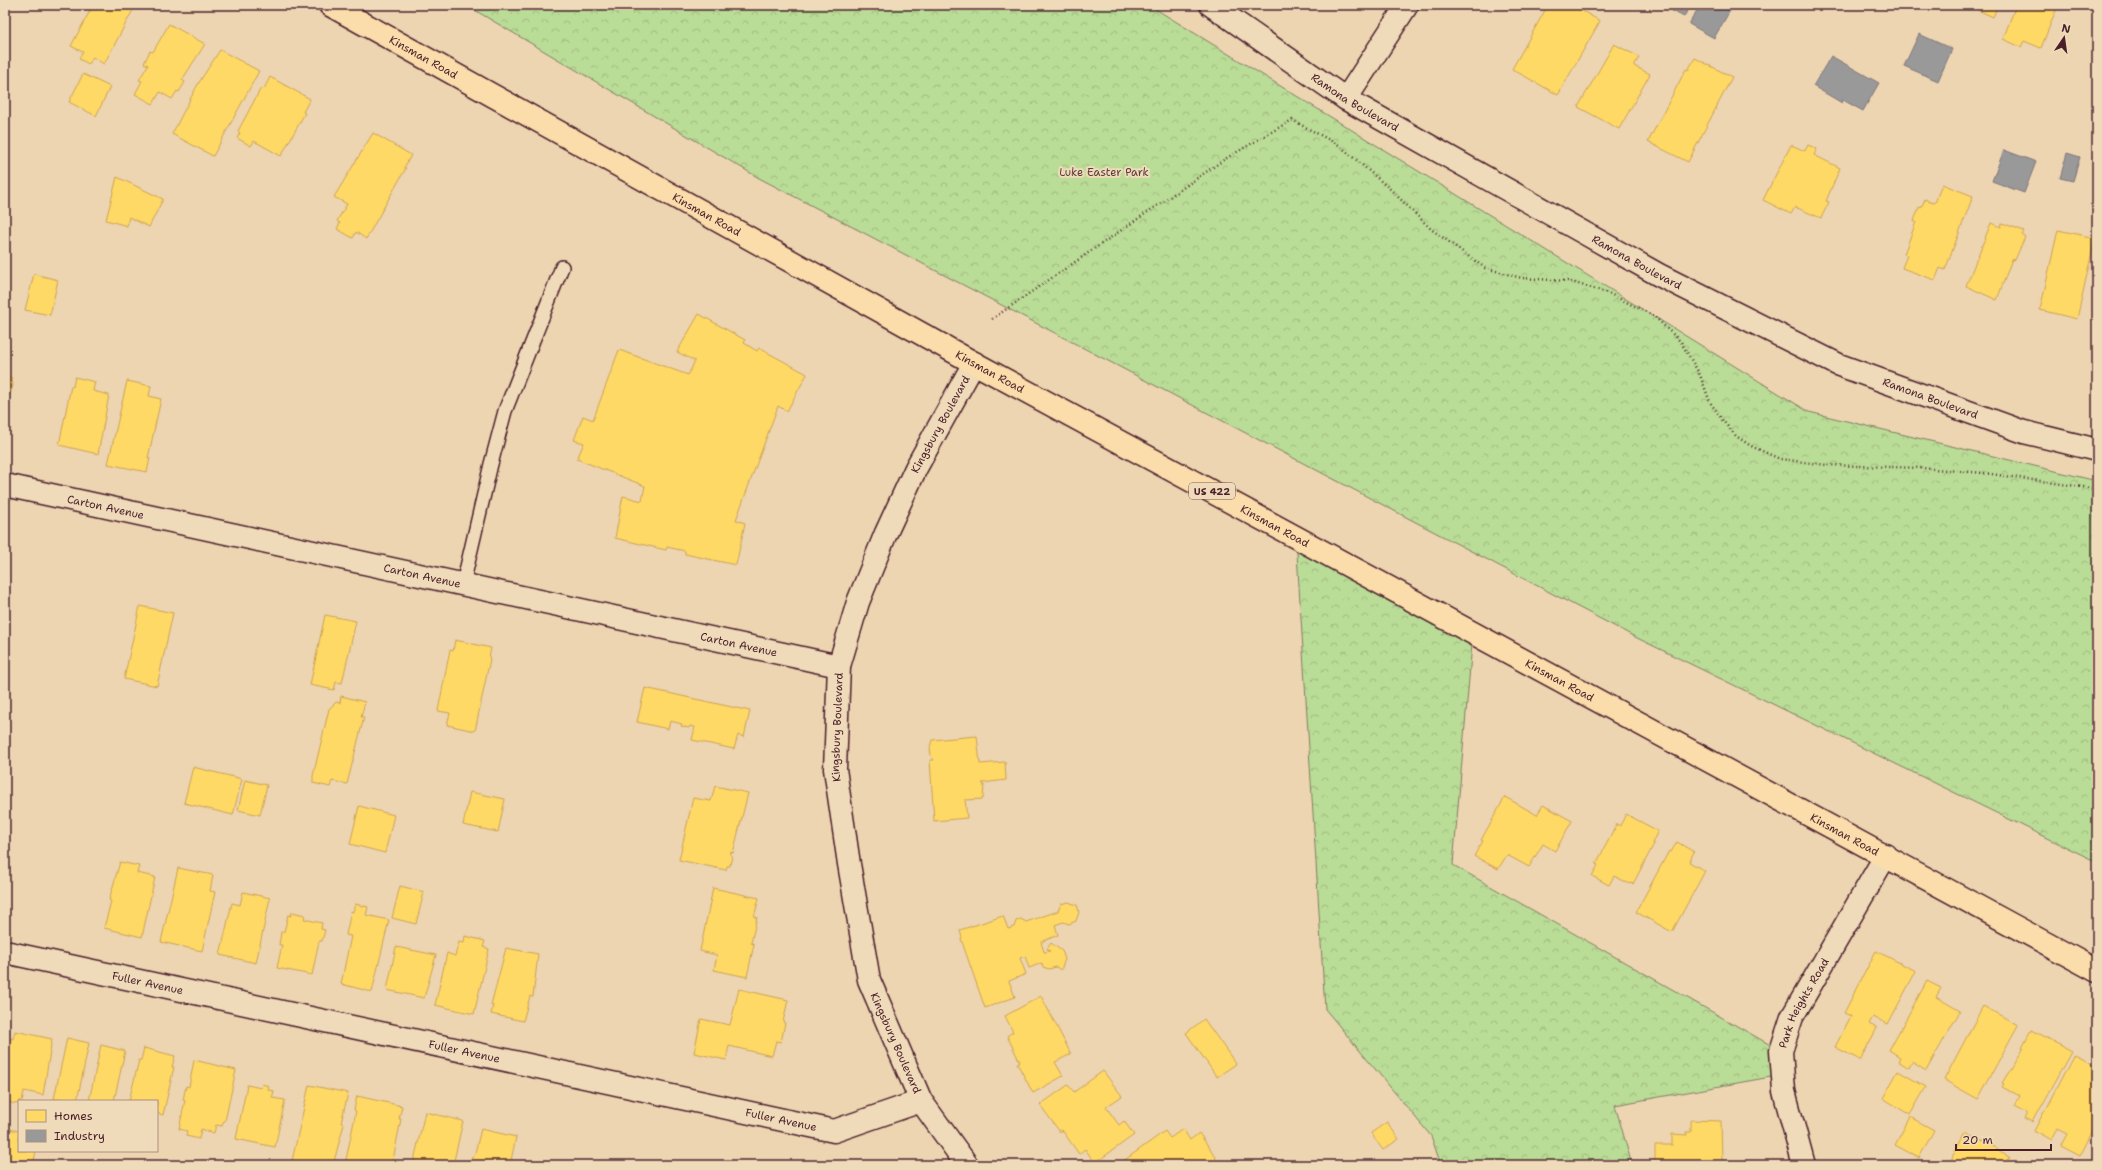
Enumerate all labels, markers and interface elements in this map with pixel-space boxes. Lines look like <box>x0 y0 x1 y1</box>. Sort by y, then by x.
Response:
north arrow <box>2044 18 2084 58</box>
text: N <box>2060 20 2072 37</box>
street label: Kinsman Road <box>386 32 460 83</box>
street label: Ramona Boulevard <box>1308 70 1402 135</box>
park label: Luke Easter Park <box>1059 165 1149 180</box>
street label: Kinsman Road <box>669 190 743 240</box>
street label: Ramona Boulevard <box>1589 232 1684 293</box>
street label: Kinsman Road <box>953 347 1027 397</box>
street label: Kingsbury Boulevard <box>908 373 974 476</box>
street label: Ramona Boulevard <box>1880 374 1980 423</box>
road number: US 422 <box>1189 483 1235 499</box>
street label: Carton Avenue <box>66 492 146 523</box>
street label: Kinsman Road <box>1238 502 1312 551</box>
street label: Carton Avenue <box>382 560 462 592</box>
street label: Carton Avenue <box>699 629 779 660</box>
street label: Kinsman Road <box>1522 656 1597 705</box>
street label: Kingsbury Boulevard <box>828 672 847 783</box>
street label: Kinsman Road <box>1807 810 1882 860</box>
street label: Park Heights Road <box>1775 955 1833 1050</box>
street label: Fuller Avenue <box>111 968 185 998</box>
street label: Kingsbury Boulevard <box>867 990 925 1096</box>
street label: Fuller Avenue <box>427 1037 501 1067</box>
legend <box>18 1100 158 1152</box>
street label: Fuller Avenue <box>744 1105 818 1135</box>
text: Homes <box>54 1108 93 1124</box>
scale bar <box>1956 1126 2051 1152</box>
text: Industry <box>54 1128 105 1144</box>
text: 20 m <box>1962 1132 1993 1148</box>

